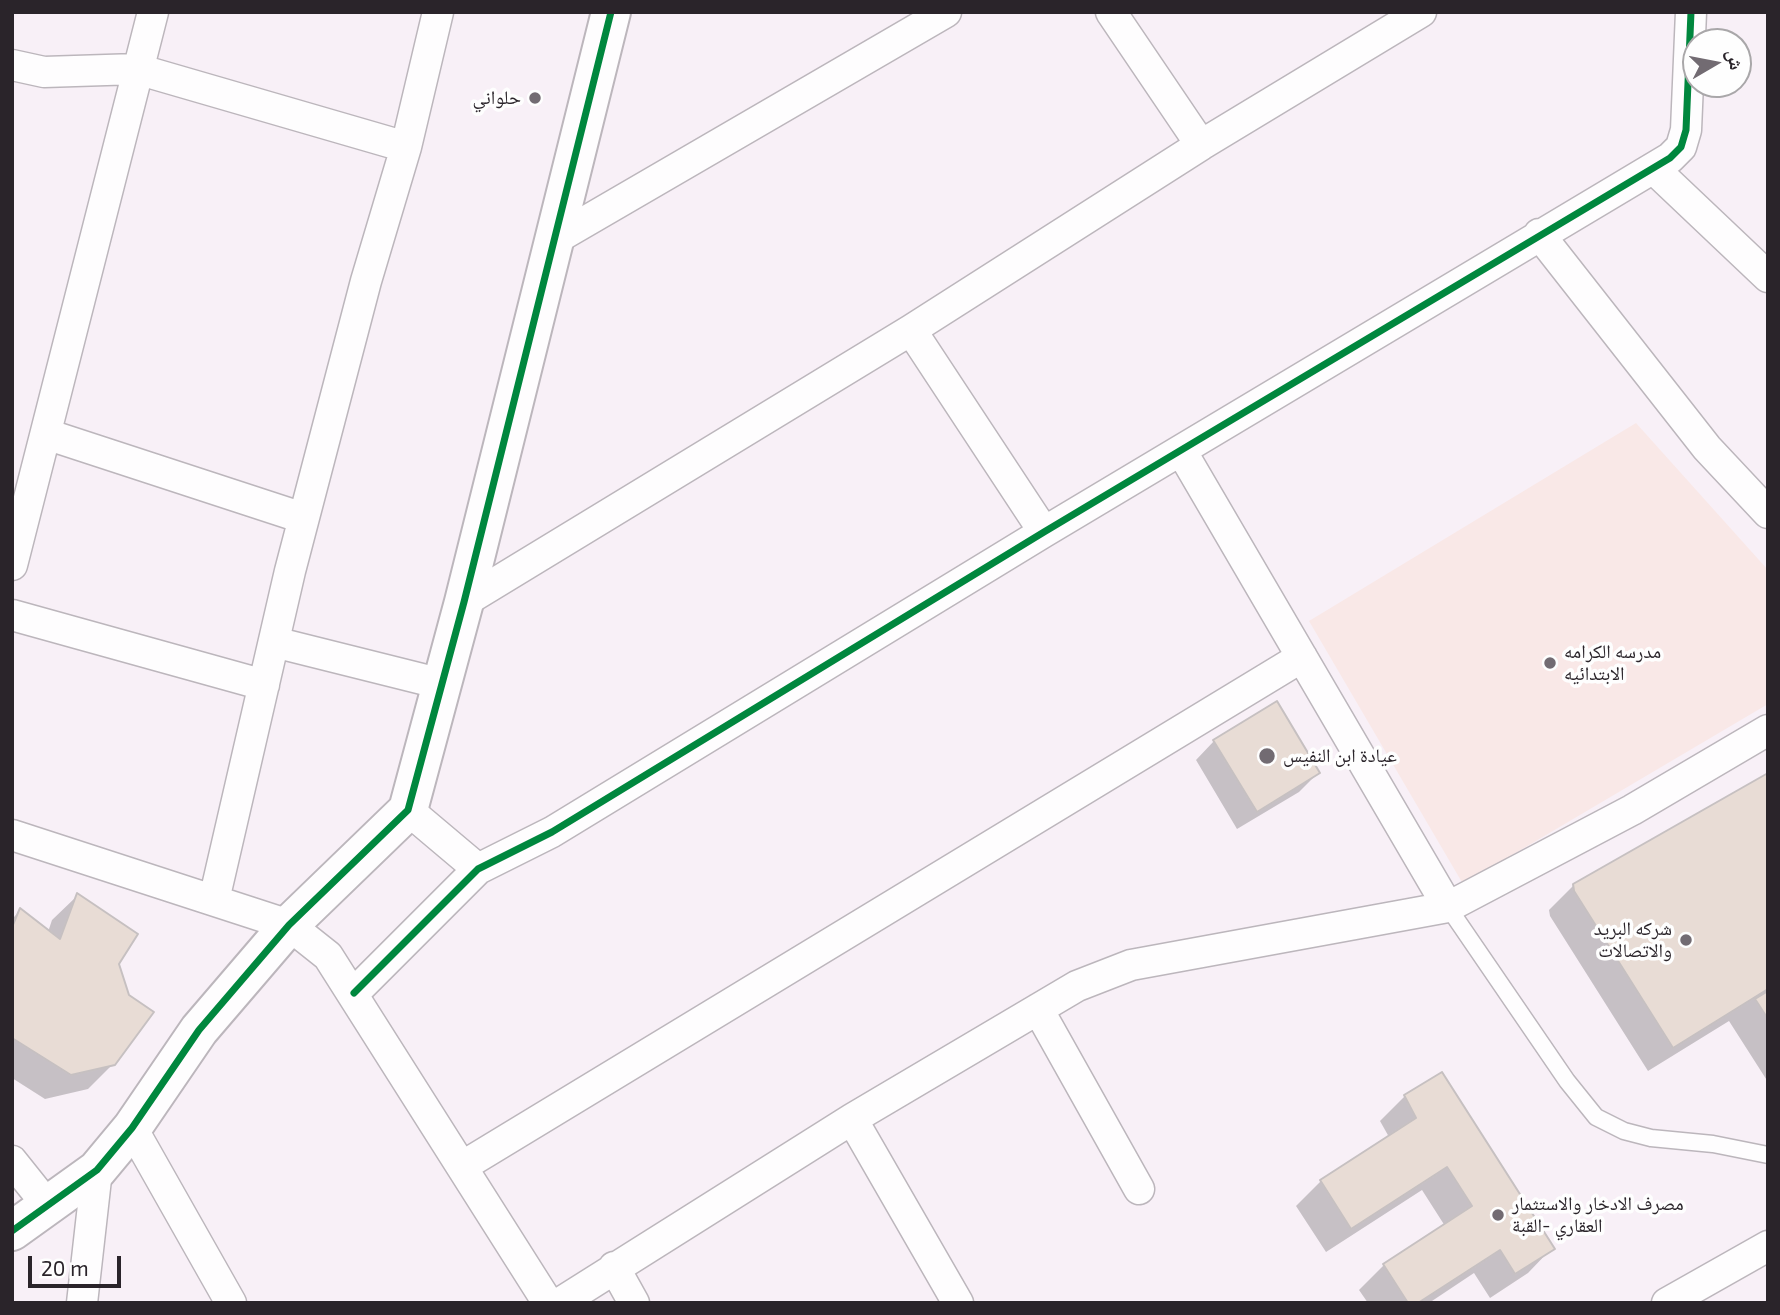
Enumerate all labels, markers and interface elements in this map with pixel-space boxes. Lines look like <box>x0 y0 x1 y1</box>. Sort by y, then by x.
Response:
north arrow <box>1682 28 1752 98</box>
text: ش <box>1723 48 1749 72</box>
place label: حلواني <box>473 87 521 109</box>
marker: حلواني <box>527 90 543 106</box>
place label: مدرسه الكرامه الابتدائيه <box>1564 641 1661 685</box>
marker: مدرسه الكرامه الابتدائيه <box>1542 655 1558 671</box>
place label: عيادة ابن النفيس <box>1283 745 1397 767</box>
marker: عيادة ابن النفيس <box>1257 746 1277 766</box>
place label: شركه البريد والاتصالات <box>1594 918 1672 962</box>
marker: شركه البريد والاتصالات <box>1678 932 1694 948</box>
place label: مصرف الادخار والاستثمار العقاري -القبة <box>1512 1193 1684 1237</box>
marker: مصرف الادخار والاستثمار العقاري -القبة <box>1490 1207 1506 1223</box>
scale bar <box>32 1242 124 1286</box>
text: 20 m <box>41 1255 89 1280</box>

